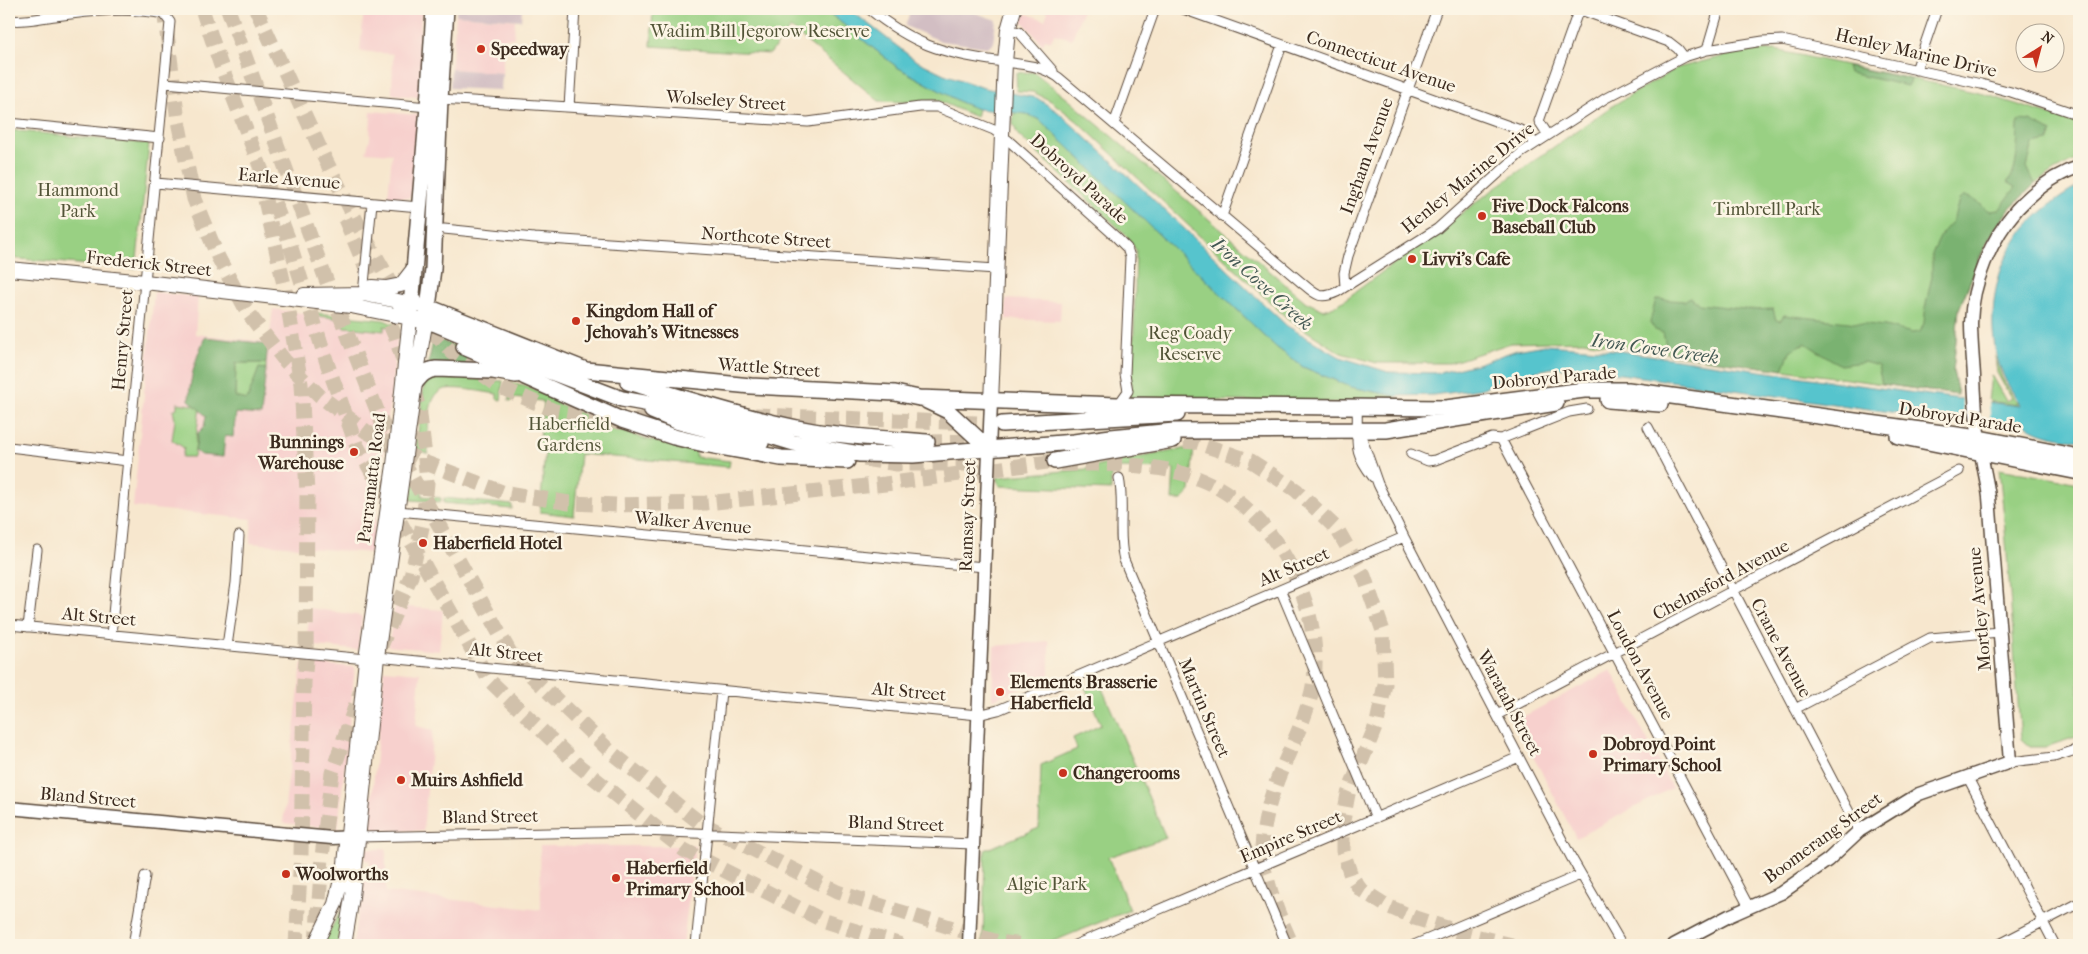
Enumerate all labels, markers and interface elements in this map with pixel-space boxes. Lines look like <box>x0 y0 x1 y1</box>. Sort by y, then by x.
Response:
park label: Wadim Bill Jegorow Reserve <box>649 21 870 42</box>
north arrow <box>2016 22 2066 72</box>
street label: Henley Marine Drive <box>1833 24 1999 82</box>
street label: Connecticut Avenue <box>1303 27 1459 97</box>
text: N <box>2038 28 2057 48</box>
place label: Speedway <box>491 39 570 60</box>
marker: Speedway <box>475 43 487 55</box>
street label: Wolseley Street <box>664 86 787 116</box>
street label: Ingham Avenue <box>1336 95 1398 217</box>
street label: Henley Marine Drive <box>1397 118 1539 238</box>
street label: Dobroyd Parade <box>1026 130 1132 229</box>
street label: Earle Avenue <box>237 164 341 194</box>
park label: Hammond Park <box>37 180 119 222</box>
place label: Five Dock Falcons Baseball Club <box>1491 196 1629 238</box>
park label: Timbrell Park <box>1713 199 1821 220</box>
marker: Five Dock Falcons Baseball Club <box>1476 210 1488 222</box>
street label: Northcote Street <box>700 223 832 253</box>
water label: Iron Cove Creek <box>1206 232 1317 335</box>
street label: Frederick Street <box>85 247 213 281</box>
place label: Livvi's Cafe <box>1422 249 1511 270</box>
marker: Livvi's Cafe <box>1406 253 1418 265</box>
street label: Henry Street <box>108 288 138 392</box>
place label: Kingdom Hall of Jehovah's Witnesses <box>584 301 739 343</box>
marker: Kingdom Hall of Jehovah's Witnesses <box>570 315 582 327</box>
park label: Reg Coady Reserve <box>1148 323 1233 365</box>
water label: Iron Cove Creek <box>1589 329 1720 369</box>
street label: Wattle Street <box>716 354 822 382</box>
street label: Dobroyd Parade <box>1491 362 1617 394</box>
street label: Dobroyd Parade <box>1897 398 2023 438</box>
street label: Parramatta Road <box>354 411 390 544</box>
park label: Haberfield Gardens <box>528 414 610 456</box>
place label: Bunnings Warehouse <box>257 432 344 474</box>
marker: Bunnings Warehouse <box>348 446 360 458</box>
street label: Ramsay Street <box>956 459 980 572</box>
street label: Walker Avenue <box>633 507 752 539</box>
place label: Haberfield Hotel <box>433 533 563 554</box>
street label: Chelmsford Avenue <box>1649 535 1793 625</box>
marker: Haberfield Hotel <box>417 537 429 549</box>
street label: Alt Street <box>1255 543 1333 592</box>
street label: Mortley Avenue <box>1964 546 1996 672</box>
street label: Crane Avenue <box>1746 595 1816 701</box>
street label: Alt Street <box>60 603 138 631</box>
street label: Loudon Avenue <box>1602 607 1678 724</box>
street label: Alt Street <box>467 639 545 667</box>
street label: Waratah Street <box>1472 646 1546 760</box>
street label: Martin Street <box>1174 655 1235 761</box>
place label: Elements Brasserie Haberfield <box>1010 672 1157 714</box>
street label: Alt Street <box>870 678 948 706</box>
marker: Elements Brasserie Haberfield <box>994 686 1006 698</box>
place label: Dobroyd Point Primary School <box>1603 734 1723 776</box>
marker: Dobroyd Point Primary School <box>1587 748 1599 760</box>
place label: Changerooms <box>1073 763 1180 784</box>
marker: Changerooms <box>1057 767 1069 779</box>
place label: Muirs Ashfield <box>410 770 524 791</box>
marker: Muirs Ashfield <box>395 774 407 786</box>
street label: Bland Street <box>39 783 138 813</box>
street label: Boomerang Street <box>1760 788 1887 888</box>
street label: Bland Street <box>442 806 539 828</box>
street label: Empire Street <box>1237 806 1346 868</box>
street label: Bland Street <box>847 812 945 836</box>
place label: Haberfield Primary School <box>626 858 746 900</box>
place label: Woolworths <box>295 864 389 885</box>
marker: Woolworths <box>280 868 292 880</box>
marker: Haberfield Primary School <box>610 872 622 884</box>
park label: Algie Park <box>1006 874 1088 895</box>

